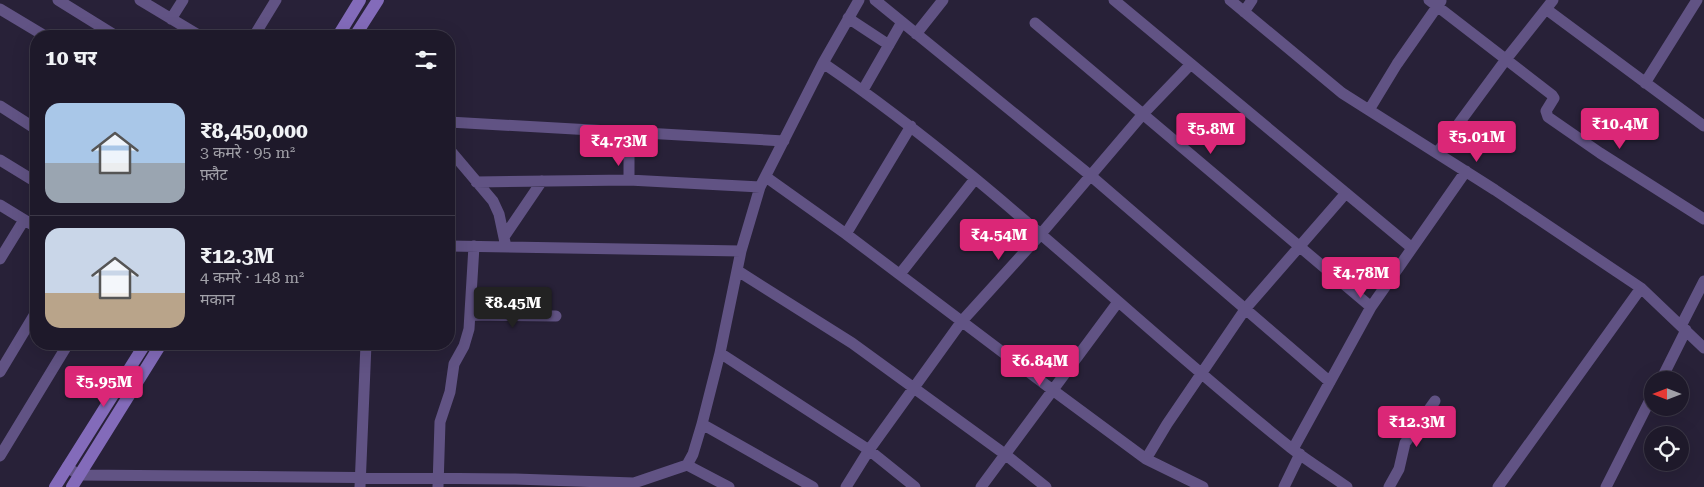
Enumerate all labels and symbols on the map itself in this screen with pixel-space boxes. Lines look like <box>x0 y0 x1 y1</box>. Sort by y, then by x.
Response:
pin: ₹10.4M <box>1579 108 1661 150</box>
pin: ₹5.8M <box>1176 112 1246 155</box>
pin: ₹5.01M <box>1436 120 1518 163</box>
pin: ₹4.73M <box>578 124 660 167</box>
pin: ₹4.54M <box>958 218 1040 261</box>
pin: ₹4.78M <box>1320 256 1402 299</box>
pin: ₹8.45M <box>472 286 554 329</box>
pin: ₹6.84M <box>999 344 1081 387</box>
pin: ₹5.95M <box>63 366 145 408</box>
north arrow <box>1644 371 1689 416</box>
pin: ₹12.3M <box>1376 406 1458 448</box>

